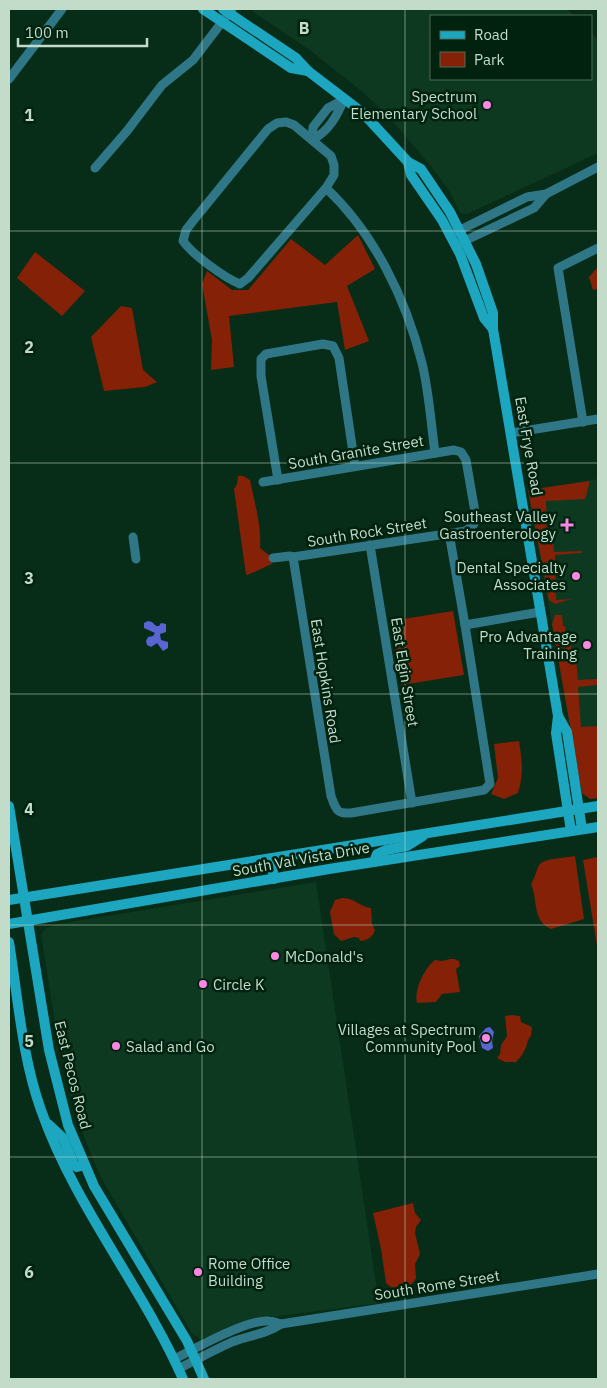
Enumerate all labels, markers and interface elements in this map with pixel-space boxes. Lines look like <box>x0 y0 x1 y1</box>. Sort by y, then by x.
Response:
scale bar <box>18 15 146 47</box>
legend <box>430 15 592 80</box>
text: B <box>299 18 310 38</box>
text: 100 m <box>25 23 69 42</box>
text: Road <box>474 25 509 44</box>
text: Park <box>474 50 504 69</box>
place label: Spectrum Elementary School <box>350 87 477 123</box>
marker: Spectrum Elementary School <box>481 99 493 111</box>
text: 1 <box>24 105 34 125</box>
text: 2 <box>24 337 34 357</box>
street label: East Frye Road <box>511 395 547 497</box>
street label: South Granite Street <box>287 431 425 473</box>
place label: Southeast Valley Gastroenterology <box>439 507 557 543</box>
street label: South Rock Street <box>306 513 428 551</box>
marker: Southeast Valley Gastroenterology <box>560 518 574 532</box>
place label: Dental Specialty Associates <box>457 558 567 594</box>
text: 3 <box>24 568 34 588</box>
marker: Dental Specialty Associates <box>570 570 582 582</box>
street label: East Elgin Street <box>387 616 423 728</box>
street label: East Hopkins Road <box>307 617 345 745</box>
place label: Pro Advantage Training <box>479 627 577 663</box>
marker: Pro Advantage Training <box>581 639 593 651</box>
text: 4 <box>24 799 34 819</box>
street label: South Val Vista Drive <box>231 838 371 880</box>
place label: McDonald's <box>285 947 363 966</box>
marker: McDonald's <box>269 950 281 962</box>
place label: Circle K <box>213 975 265 994</box>
marker: Circle K <box>197 978 209 990</box>
street label: East Pecos Road <box>50 1019 96 1131</box>
place label: Villages at Spectrum Community Pool <box>338 1020 476 1056</box>
text: 5 <box>24 1031 34 1051</box>
marker: Villages at Spectrum Community Pool <box>480 1032 492 1044</box>
place label: Salad and Go <box>126 1037 215 1056</box>
marker: Salad and Go <box>110 1040 122 1052</box>
place label: Rome Office Building <box>208 1254 290 1290</box>
text: 6 <box>24 1262 34 1282</box>
marker: Rome Office Building <box>192 1266 204 1278</box>
street label: South Rome Street <box>373 1266 501 1304</box>

